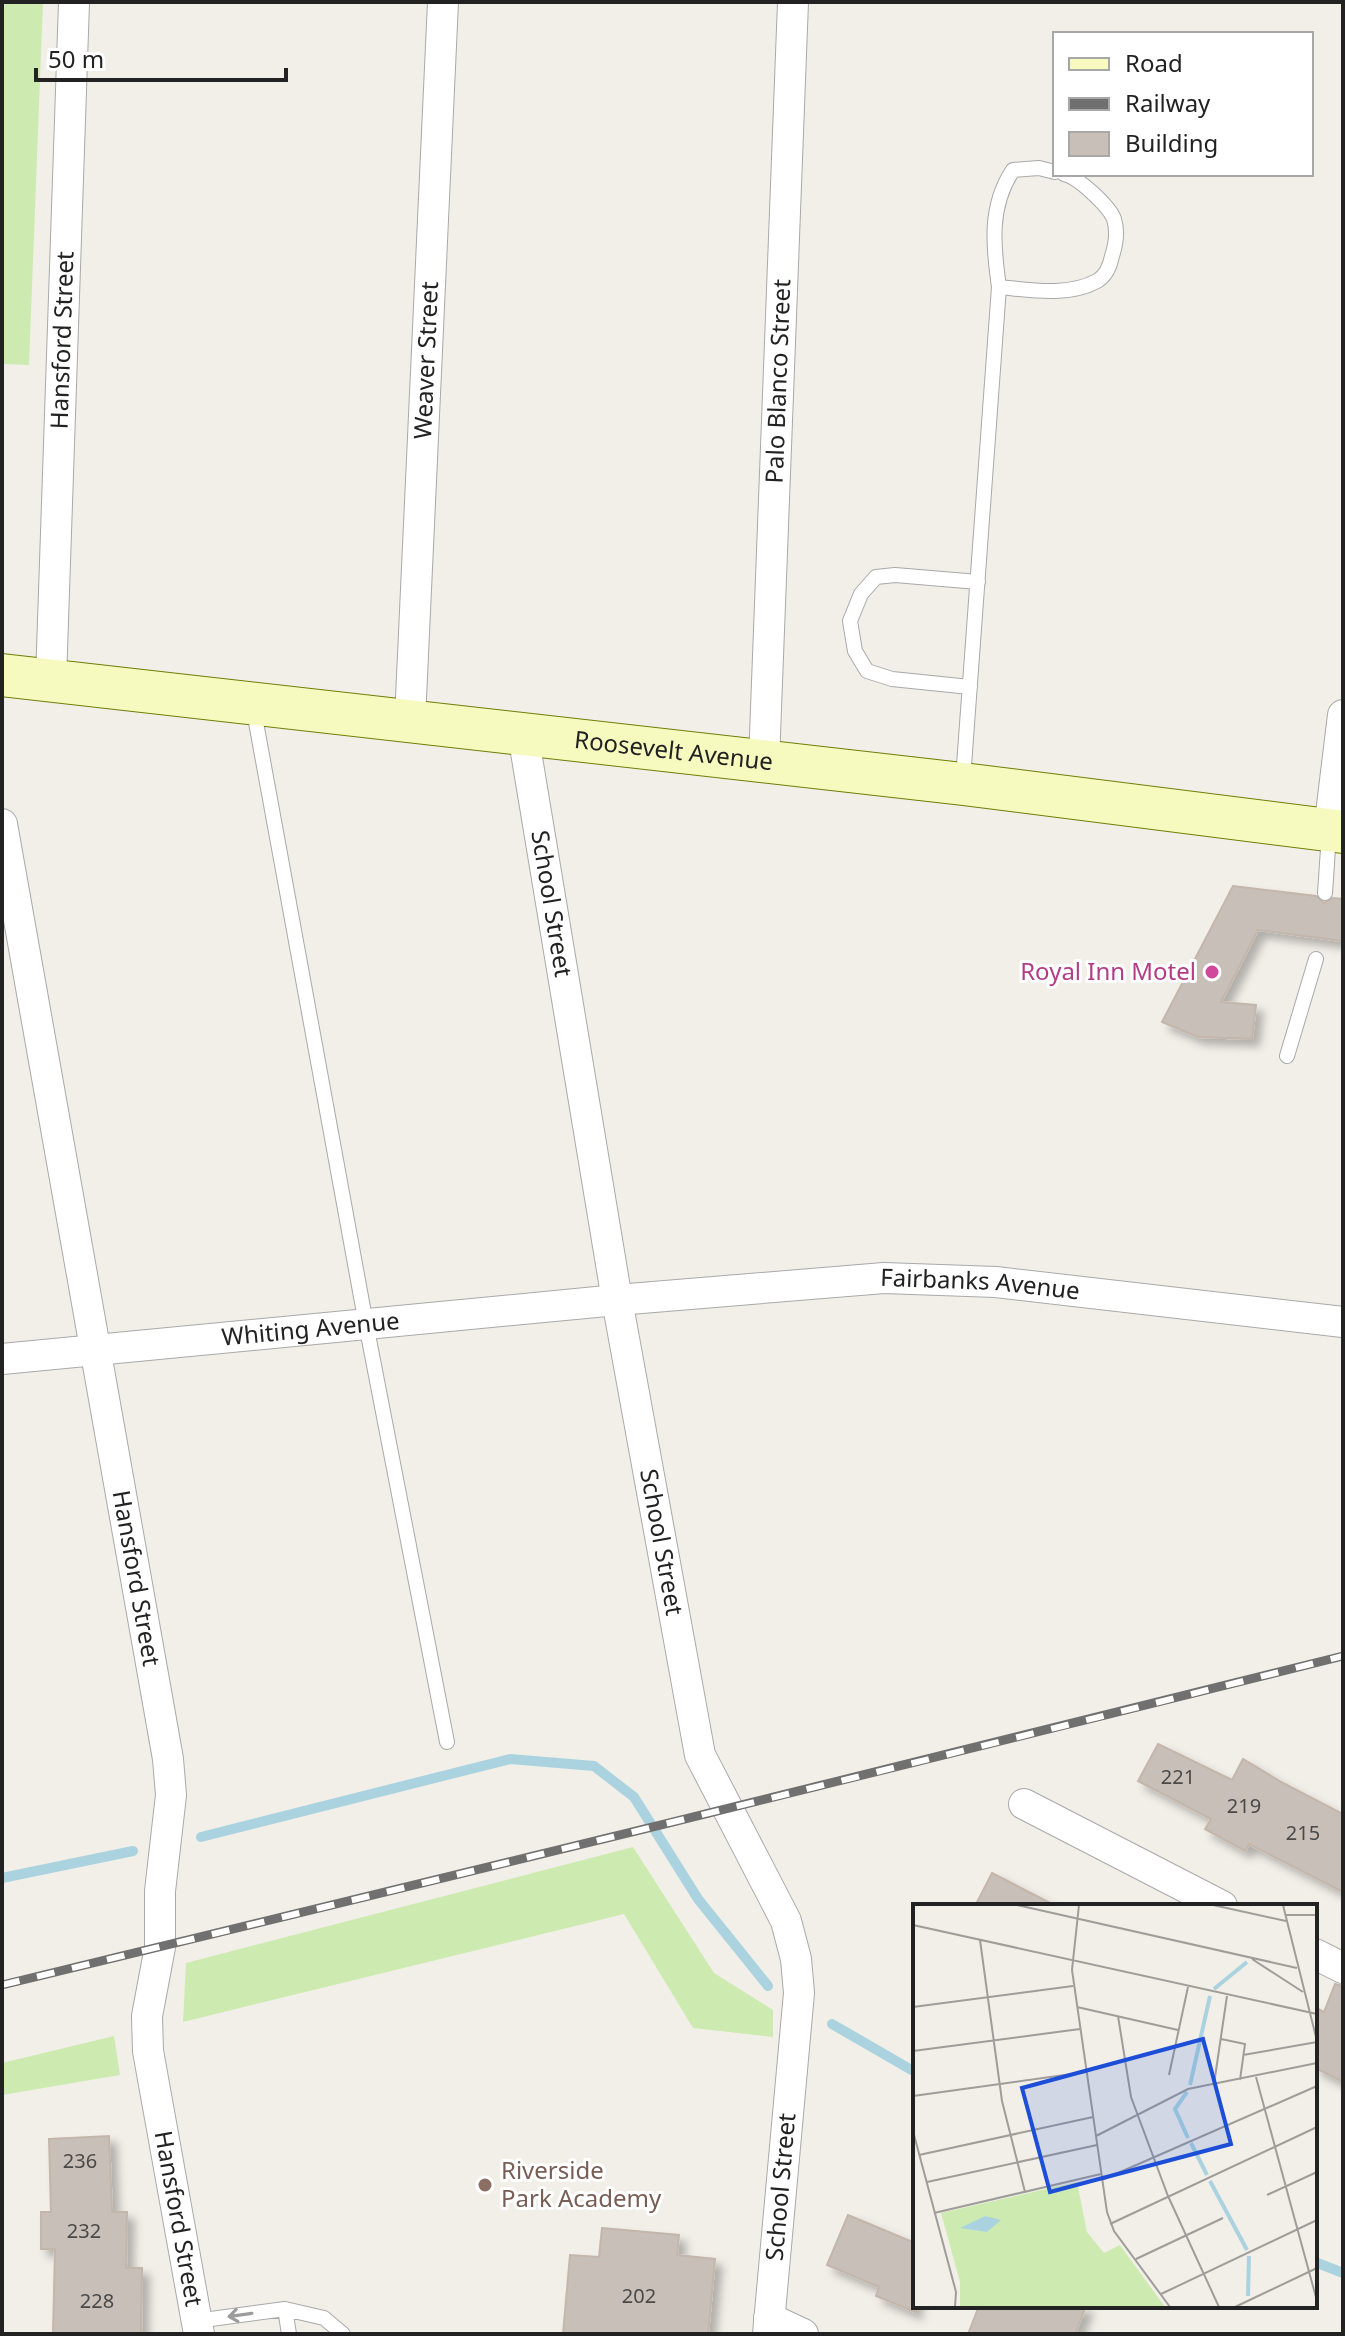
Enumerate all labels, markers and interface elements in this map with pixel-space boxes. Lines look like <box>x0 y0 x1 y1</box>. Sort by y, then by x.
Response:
scale bar <box>36 32 286 82</box>
legend <box>1053 32 1313 176</box>
text: 50 m <box>48 42 104 75</box>
text: Road <box>1125 46 1183 79</box>
text: Railway <box>1125 86 1211 119</box>
text: Building <box>1125 126 1218 159</box>
street label: Hansford Street <box>42 250 81 430</box>
street label: Palo Blanco Street <box>757 278 797 484</box>
street label: Weaver Street <box>405 280 445 440</box>
street label: Roosevelt Avenue <box>573 722 775 777</box>
street label: School Street <box>524 828 581 980</box>
place label: Royal Inn Motel <box>1020 954 1196 987</box>
marker: Royal Inn Motel <box>1203 963 1221 981</box>
street label: Fairbanks Avenue <box>880 1260 1082 1307</box>
street label: Whiting Avenue <box>220 1303 401 1353</box>
street label: School Street <box>633 1466 692 1618</box>
street label: Hansford Street <box>106 1487 169 1669</box>
house number: 221 <box>1161 1763 1195 1790</box>
house number: 219 <box>1227 1792 1261 1819</box>
house number: 215 <box>1286 1819 1320 1846</box>
inset map <box>913 1904 1317 2308</box>
street label: School Street <box>757 2111 802 2262</box>
street label: Hansford Street <box>148 2128 212 2309</box>
house number: 236 <box>63 2147 97 2174</box>
place label: Riverside Park Academy <box>501 2153 662 2214</box>
marker: Riverside Park Academy <box>476 2176 494 2194</box>
house number: 232 <box>67 2217 101 2244</box>
house number: 202 <box>622 2282 656 2309</box>
house number: 228 <box>80 2287 114 2314</box>
one-way arrow <box>228 2308 254 2323</box>

